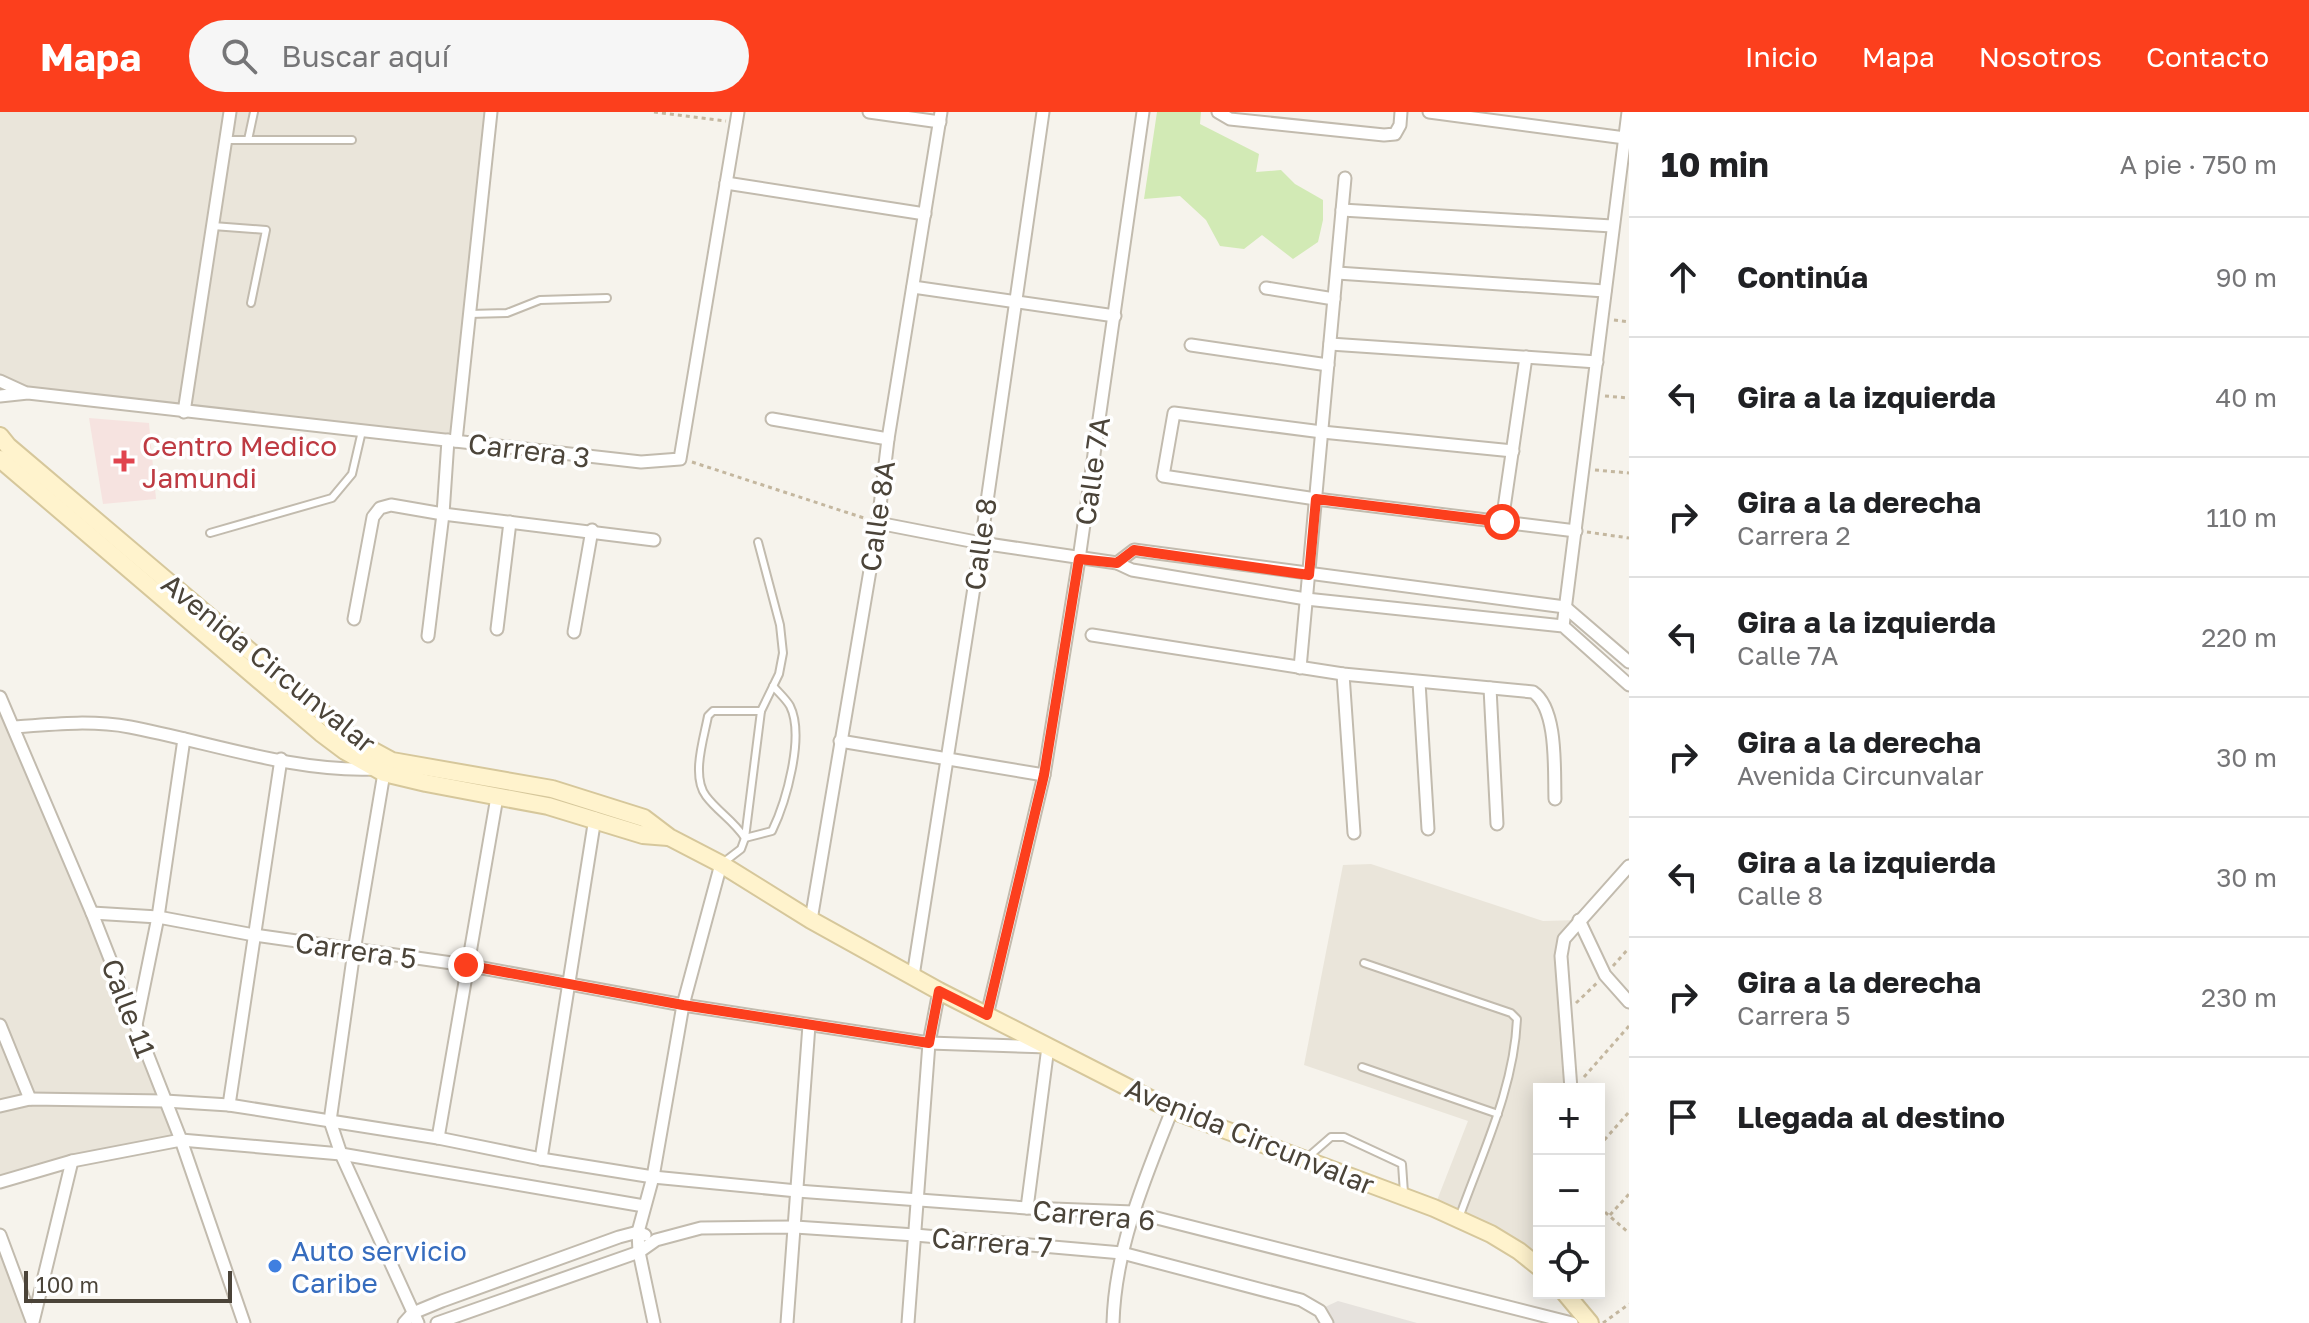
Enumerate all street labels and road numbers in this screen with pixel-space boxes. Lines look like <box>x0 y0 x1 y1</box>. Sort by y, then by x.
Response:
street label: Calle 7A <box>1068 414 1116 527</box>
street label: Carrera 3 <box>466 426 592 474</box>
street label: Calle 8A <box>853 458 901 574</box>
street label: Calle 8 <box>957 496 1003 592</box>
street label: Avenida Circunvalar <box>155 567 383 759</box>
street label: Carrera 5 <box>293 925 419 975</box>
street label: Calle 11 <box>95 954 163 1062</box>
street label: Avenida Circunvalar <box>1121 1071 1379 1201</box>
street label: Carrera 6 <box>1031 1193 1157 1237</box>
street label: Carrera 7 <box>930 1220 1054 1264</box>

